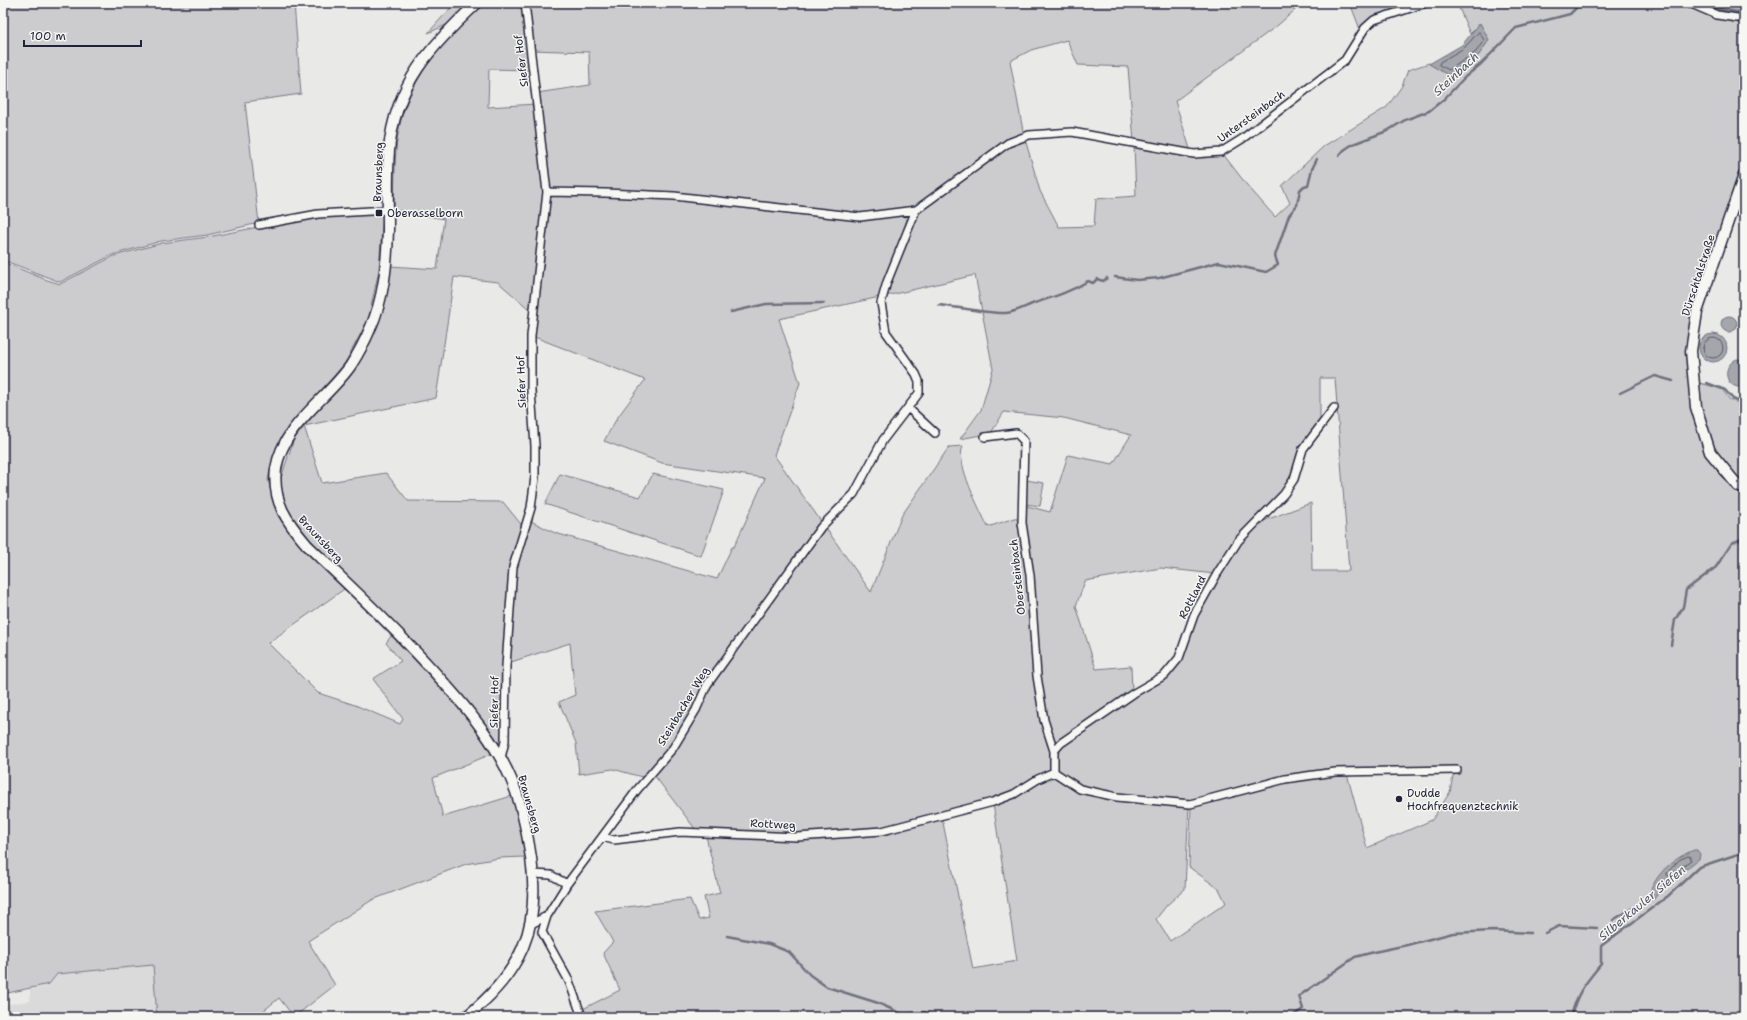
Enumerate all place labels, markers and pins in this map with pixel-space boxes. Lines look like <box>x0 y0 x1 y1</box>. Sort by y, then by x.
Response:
place label: Oberasselborn <box>387 206 464 221</box>
marker: Oberasselborn <box>374 208 384 218</box>
place label: Dudde Hochfrequenztechnik <box>1407 786 1519 814</box>
marker: Dudde Hochfrequenztechnik <box>1394 794 1404 804</box>

